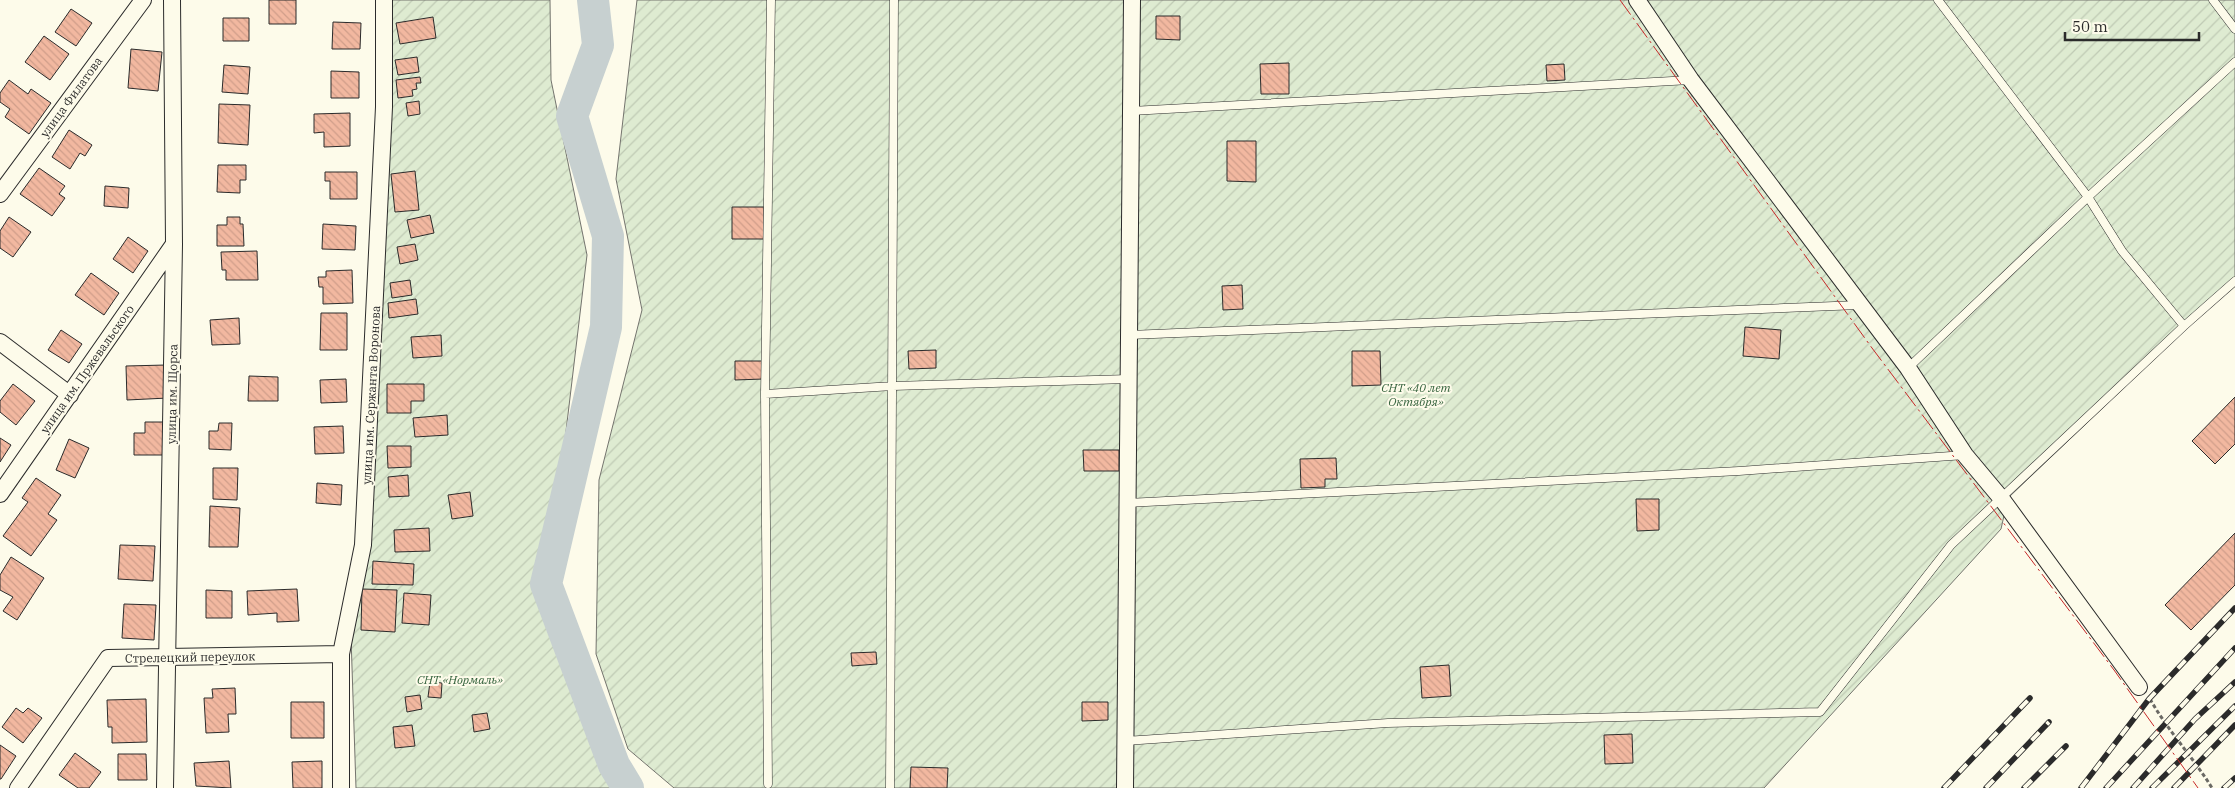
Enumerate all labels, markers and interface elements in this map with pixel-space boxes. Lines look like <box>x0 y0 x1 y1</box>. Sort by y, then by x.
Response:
scale bar <box>2065 10 2199 42</box>
text: 50 m <box>2072 17 2108 36</box>
street label: улица Филатова <box>37 53 106 140</box>
street label: улица им. Пржевальского <box>37 302 137 436</box>
street label: улица им. Сержанта Воронова <box>359 305 383 485</box>
street label: улица им. Щорса <box>164 343 180 444</box>
park label: СНТ «40 лет Октября» <box>1381 380 1451 409</box>
street label: Стрелецкий переулок <box>125 648 255 666</box>
park label: СНТ «Нормаль» <box>417 672 503 687</box>

